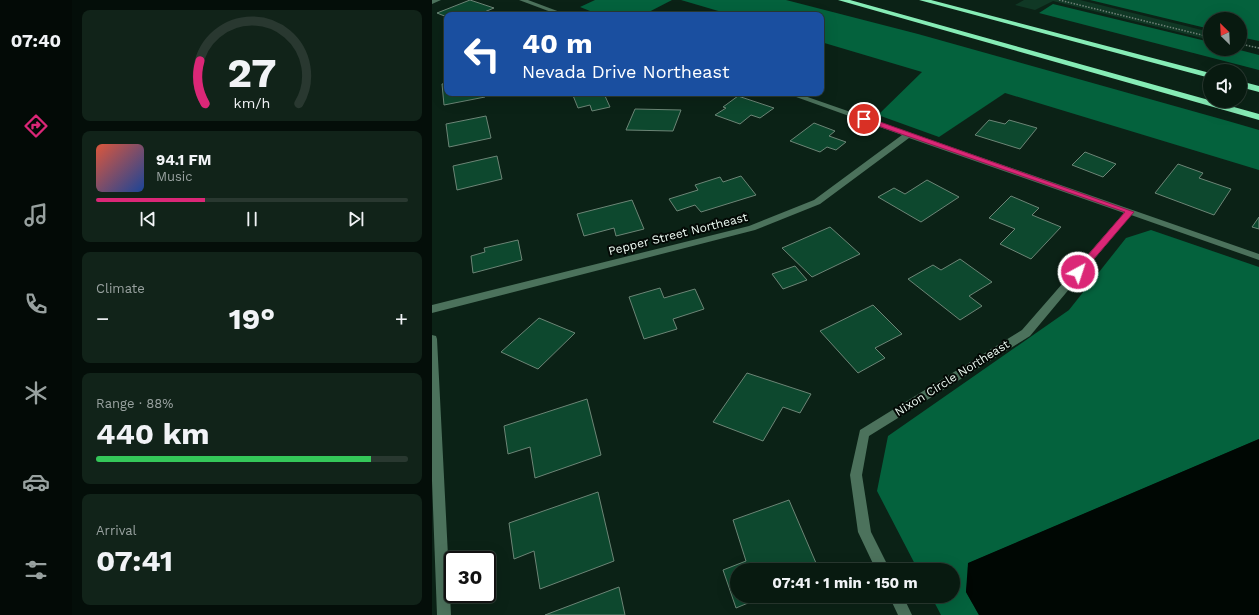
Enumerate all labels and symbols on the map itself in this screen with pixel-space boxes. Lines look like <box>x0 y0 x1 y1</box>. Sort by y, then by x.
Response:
north arrow <box>1203 12 1247 56</box>
pin <box>847 102 881 136</box>
street label: Pepper Street Northeast <box>607 210 749 258</box>
position arrow <box>1057 251 1099 293</box>
street label: Nixon Circle Northeast <box>892 337 1012 419</box>
speed limit sign: 30 <box>444 551 496 603</box>

